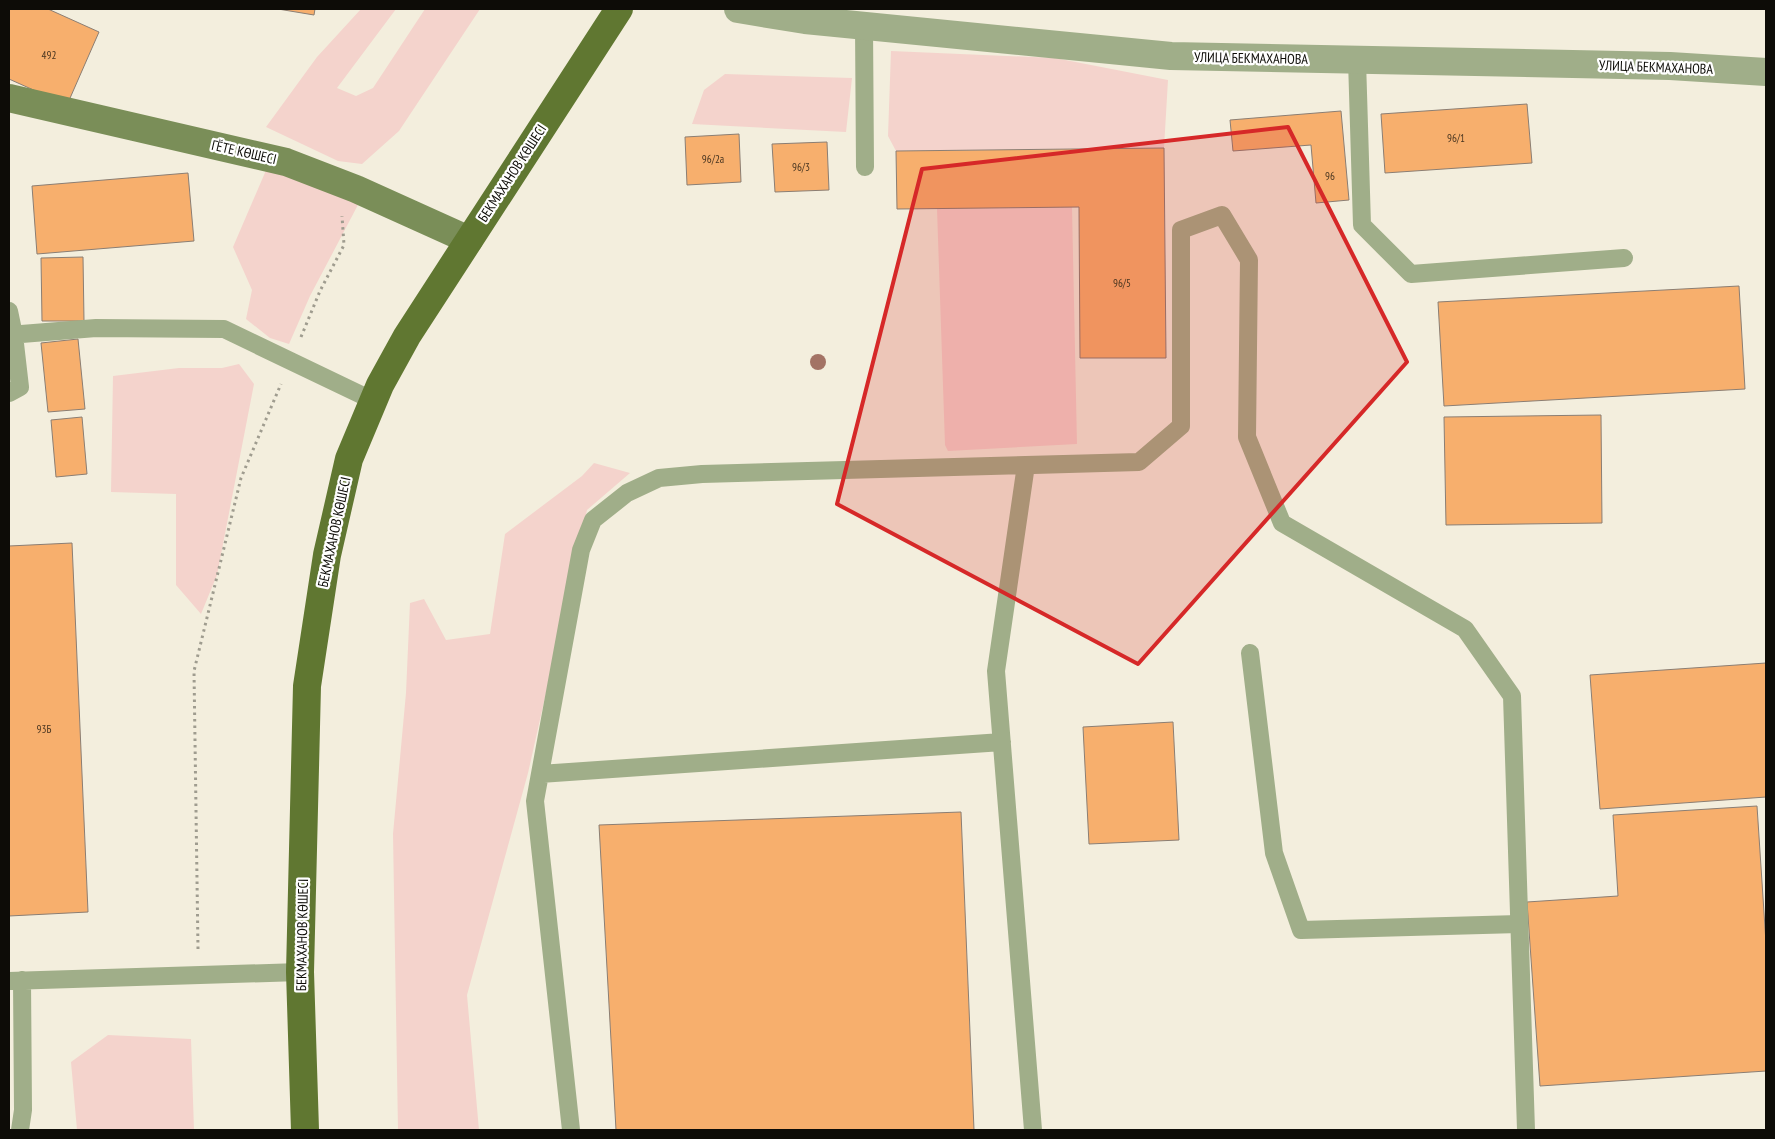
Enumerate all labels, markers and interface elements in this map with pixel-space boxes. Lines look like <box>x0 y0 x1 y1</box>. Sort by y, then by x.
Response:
house number: 492 <box>42 48 56 62</box>
street label: УЛИЦА БЕКМАХАНОВА <box>1194 48 1309 68</box>
street label: УЛИЦА БЕКМАХАНОВА <box>1599 56 1714 78</box>
street label: БЕКМАХАНОВ КӨШЕСІ <box>474 121 550 225</box>
house number: 96/1 <box>1447 131 1465 145</box>
street label: ГЁТЕ КӨШЕСІ <box>210 136 278 168</box>
house number: 96/2а <box>702 152 724 166</box>
house number: 96/3 <box>792 160 810 174</box>
house number: 96 <box>1325 169 1335 183</box>
house number: 96/5 <box>1113 276 1131 290</box>
street label: БЕКМАХАНОВ КӨШЕСІ <box>313 475 355 589</box>
house number: 93Б <box>37 722 52 736</box>
street label: БЕКМАХАНОВ КӨШЕСІ <box>292 879 312 991</box>

